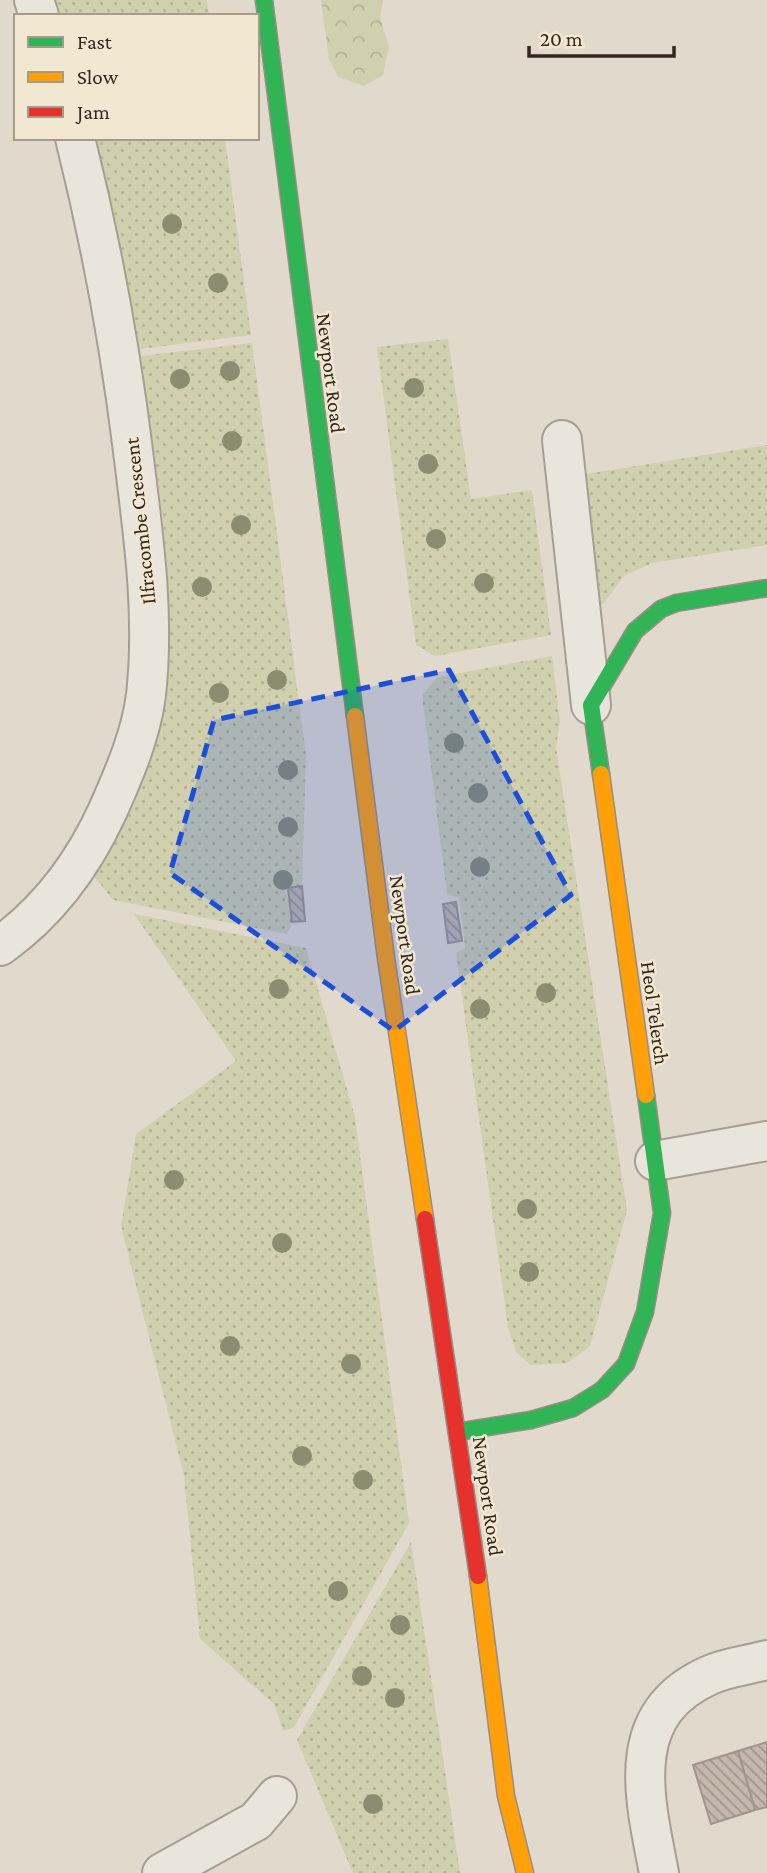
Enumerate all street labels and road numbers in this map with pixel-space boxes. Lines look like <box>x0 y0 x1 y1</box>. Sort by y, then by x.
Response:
street label: Newport Road <box>312 312 350 434</box>
street label: Ilfracombe Crescent <box>119 435 161 606</box>
street label: Newport Road <box>385 874 425 996</box>
street label: Heol Telerch <box>636 960 674 1066</box>
street label: Newport Road <box>468 1435 508 1557</box>

